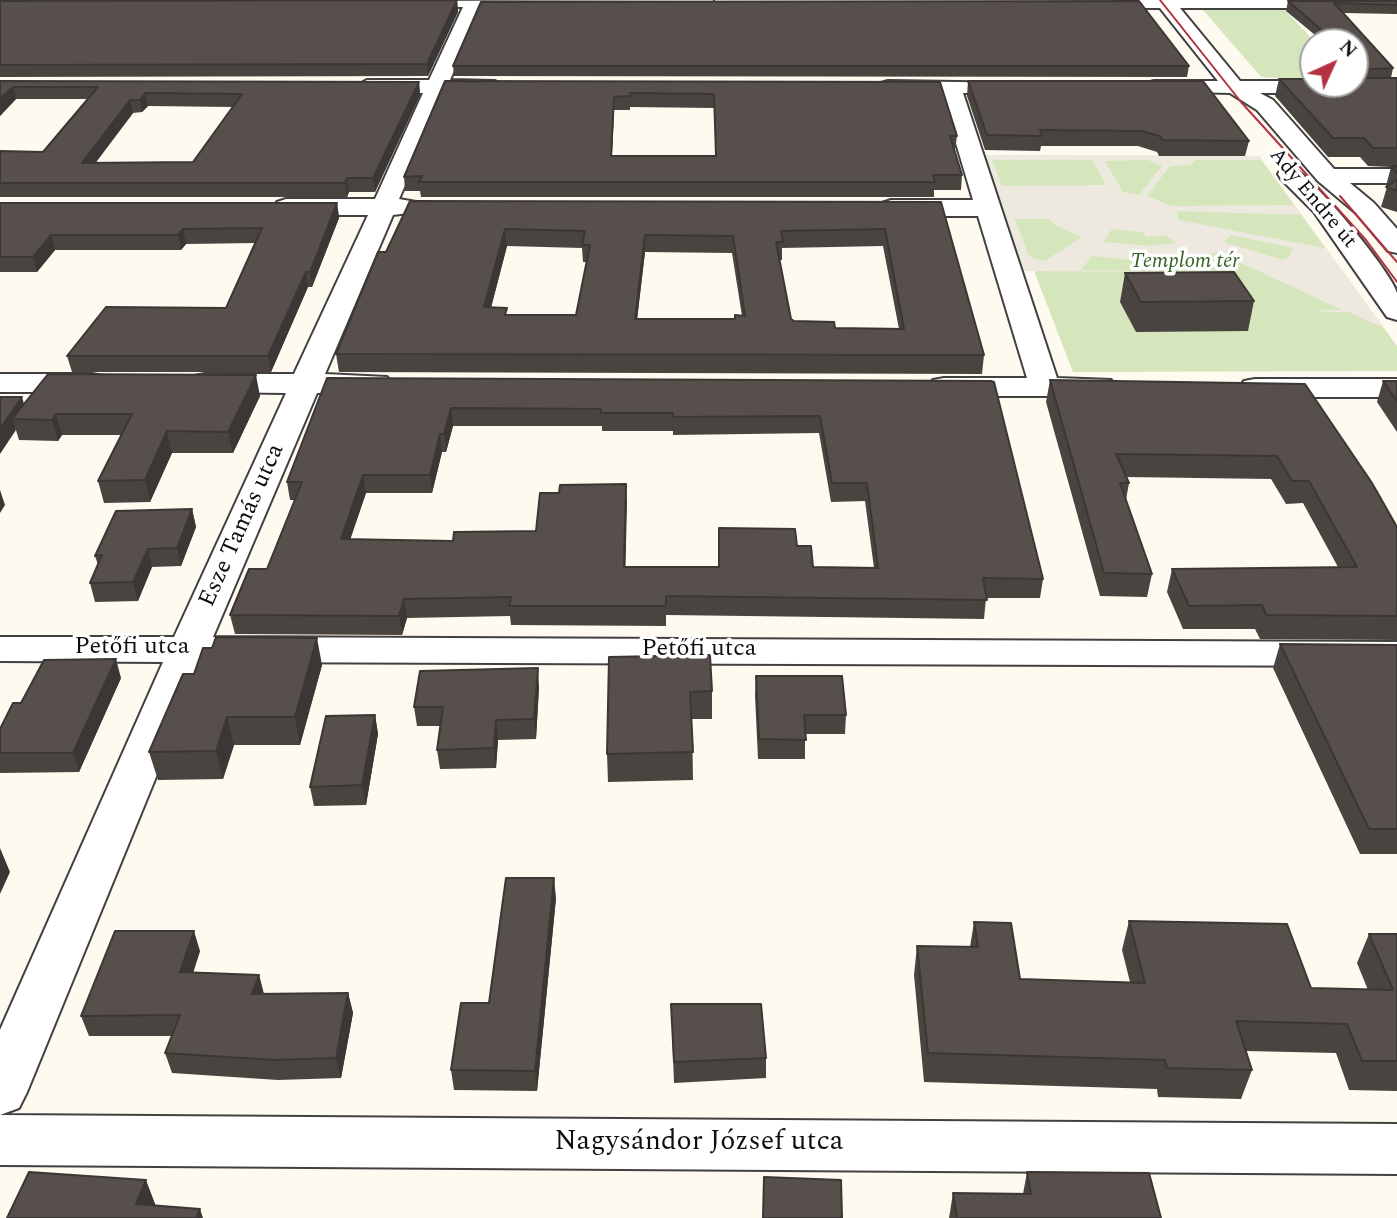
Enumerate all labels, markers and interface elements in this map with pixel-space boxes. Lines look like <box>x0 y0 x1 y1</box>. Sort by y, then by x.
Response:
north arrow <box>1299 28 1369 98</box>
text: N <box>1332 33 1364 65</box>
street label: Ady Endre út <box>1263 144 1361 254</box>
park label: Templom tér <box>1131 250 1239 276</box>
street label: Esze Tamás utca <box>194 440 292 612</box>
street label: Petőfi utca <box>75 634 189 662</box>
street label: Petőfi utca <box>642 636 756 664</box>
street label: Nagysándor József utca <box>555 1127 843 1161</box>

